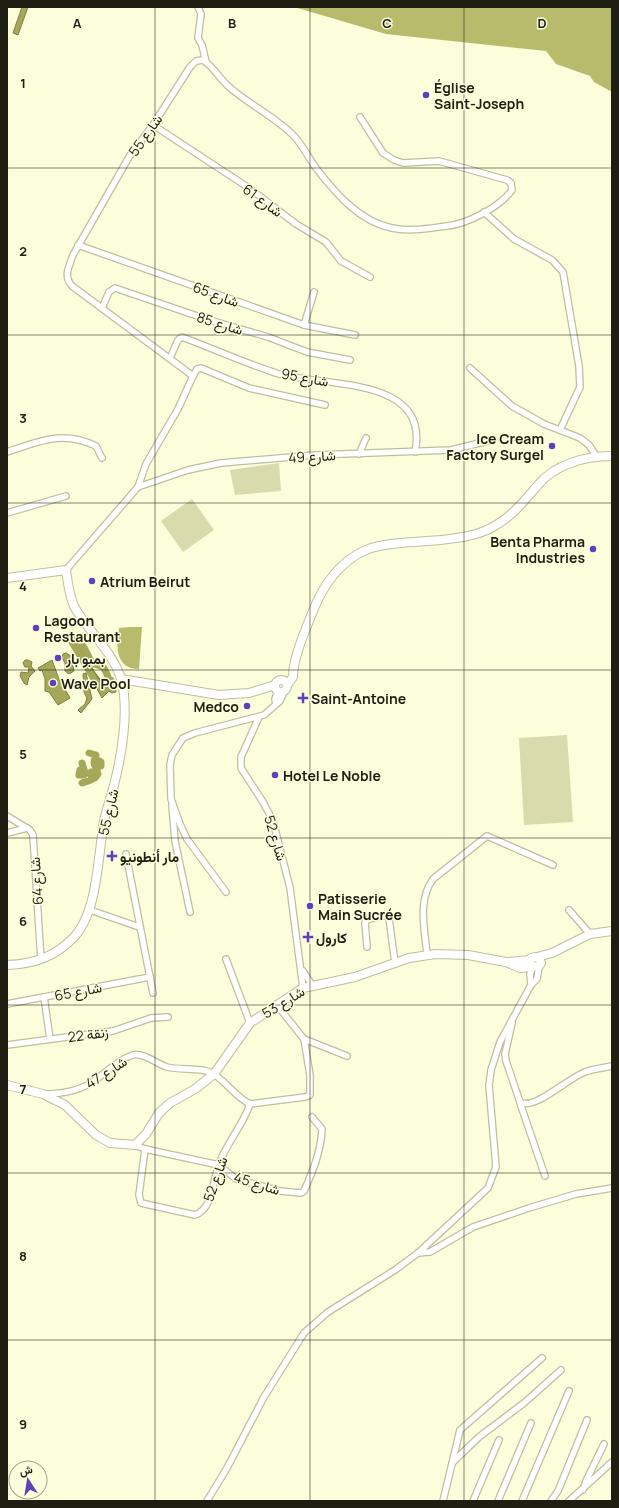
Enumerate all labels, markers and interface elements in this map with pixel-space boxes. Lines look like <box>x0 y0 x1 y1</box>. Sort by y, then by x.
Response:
text: A <box>73 14 82 32</box>
text: B <box>228 14 236 32</box>
text: C <box>382 14 392 32</box>
text: D <box>537 14 547 32</box>
text: 1 <box>20 74 26 92</box>
place label: Église Saint-Joseph <box>434 78 524 113</box>
marker: Église Saint-Joseph <box>421 90 431 100</box>
street label: شارع 55 <box>124 110 168 161</box>
street label: شارع 61 <box>238 179 287 223</box>
text: 2 <box>19 242 27 260</box>
street label: شارع 65 <box>190 277 242 313</box>
street label: شارع 85 <box>194 307 245 341</box>
street label: شارع 95 <box>279 363 330 392</box>
text: 3 <box>19 409 27 427</box>
place label: Ice Cream Factory Surgel <box>446 429 544 464</box>
marker: Ice Cream Factory Surgel <box>547 441 557 451</box>
street label: شارع 49 <box>288 445 336 469</box>
place label: Benta Pharma Industries <box>490 532 585 567</box>
marker: Benta Pharma Industries <box>588 544 598 554</box>
place label: Atrium Beirut <box>100 572 190 591</box>
marker: Atrium Beirut <box>87 576 97 586</box>
text: 4 <box>19 577 27 595</box>
place label: Lagoon Restaurant <box>44 611 120 646</box>
marker: Lagoon Restaurant <box>31 623 41 633</box>
place label: بمبو بار <box>65 649 105 668</box>
marker: بمبو بار <box>53 653 63 663</box>
place label: Wave Pool <box>61 674 131 693</box>
marker: Wave Pool <box>48 678 58 688</box>
place label: Saint-Antoine <box>311 689 406 708</box>
marker: Saint-Antoine <box>298 693 308 703</box>
place label: Medco <box>193 697 239 716</box>
marker: Medco <box>242 701 252 711</box>
text: 5 <box>19 745 27 763</box>
place label: Hotel Le Noble <box>283 766 381 785</box>
marker: Hotel Le Noble <box>270 770 280 780</box>
street label: شارع 55 <box>93 787 125 838</box>
street label: شارع 52 <box>258 813 292 864</box>
place label: مار أنطونيو <box>120 847 180 866</box>
marker: مار أنطونيو <box>107 851 117 861</box>
street label: شارع 64 <box>25 856 49 906</box>
place label: Patisserie Main Sucrée <box>318 889 402 924</box>
marker: Patisserie Main Sucrée <box>305 901 315 911</box>
text: 6 <box>19 912 27 930</box>
place label: كارول <box>316 928 347 947</box>
marker: كارول <box>303 932 313 942</box>
street label: شارع 65 <box>53 977 104 1007</box>
street label: شارع 53 <box>258 982 309 1024</box>
street label: زنقة 22 <box>66 1022 110 1046</box>
street label: شارع 47 <box>81 1051 132 1094</box>
text: 7 <box>20 1080 27 1098</box>
street label: شارع 52 <box>198 1154 233 1205</box>
street label: شارع 45 <box>231 1167 282 1201</box>
text: 8 <box>19 1247 27 1265</box>
text: 9 <box>19 1415 27 1433</box>
north arrow <box>8 1460 48 1500</box>
text: ش <box>18 1461 34 1478</box>

